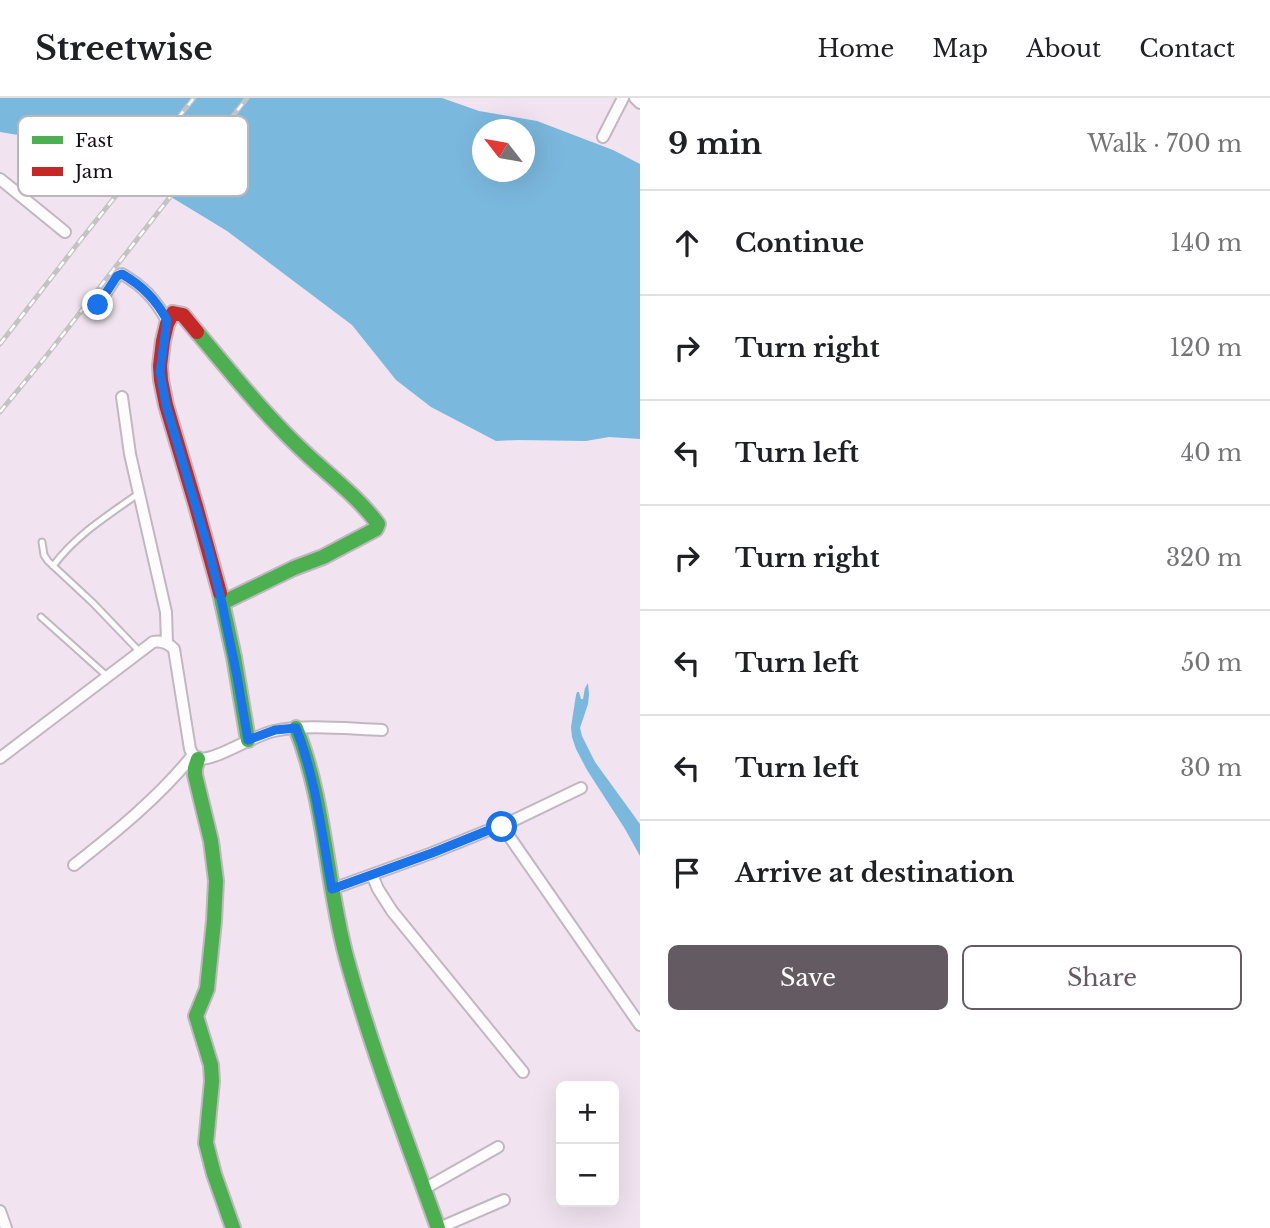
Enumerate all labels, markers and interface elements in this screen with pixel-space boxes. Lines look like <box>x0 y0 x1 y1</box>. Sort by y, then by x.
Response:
text: Streetwise <box>35 28 213 69</box>
text: Home <box>818 34 894 63</box>
text: Map <box>932 34 988 63</box>
text: About <box>1026 34 1101 63</box>
text: Contact <box>1139 34 1235 63</box>
legend <box>18 116 248 196</box>
north arrow <box>472 119 535 182</box>
text: 9 min <box>668 125 762 162</box>
text: Fast <box>75 129 114 152</box>
text: Walk · 700 m <box>1087 130 1242 158</box>
text: Jam <box>72 160 113 183</box>
icon: ahead <box>668 224 706 262</box>
text: Continue <box>735 227 864 259</box>
text: 140 m <box>1171 229 1242 257</box>
route end <box>82 289 113 320</box>
icon: right <box>668 329 706 367</box>
text: Turn right <box>735 332 880 364</box>
text: 120 m <box>1170 334 1242 362</box>
icon: left <box>668 434 706 472</box>
text: Turn left <box>735 437 859 469</box>
text: 40 m <box>1181 439 1242 467</box>
icon: right <box>668 539 706 577</box>
text: Turn right <box>735 542 880 574</box>
text: 320 m <box>1166 544 1242 572</box>
icon: left <box>668 644 706 682</box>
text: Turn left <box>735 647 859 679</box>
text: 50 m <box>1181 649 1242 677</box>
icon: left <box>668 749 706 787</box>
text: Turn left <box>735 752 859 784</box>
text: 30 m <box>1180 754 1242 782</box>
route start <box>486 811 517 842</box>
icon: arrive <box>668 854 706 892</box>
text: Arrive at destination <box>735 857 1015 889</box>
button: Save <box>668 945 948 1010</box>
button: Share <box>962 945 1242 1010</box>
map controls <box>556 1081 619 1207</box>
button: + <box>556 1081 619 1144</box>
button: − <box>556 1144 619 1207</box>

